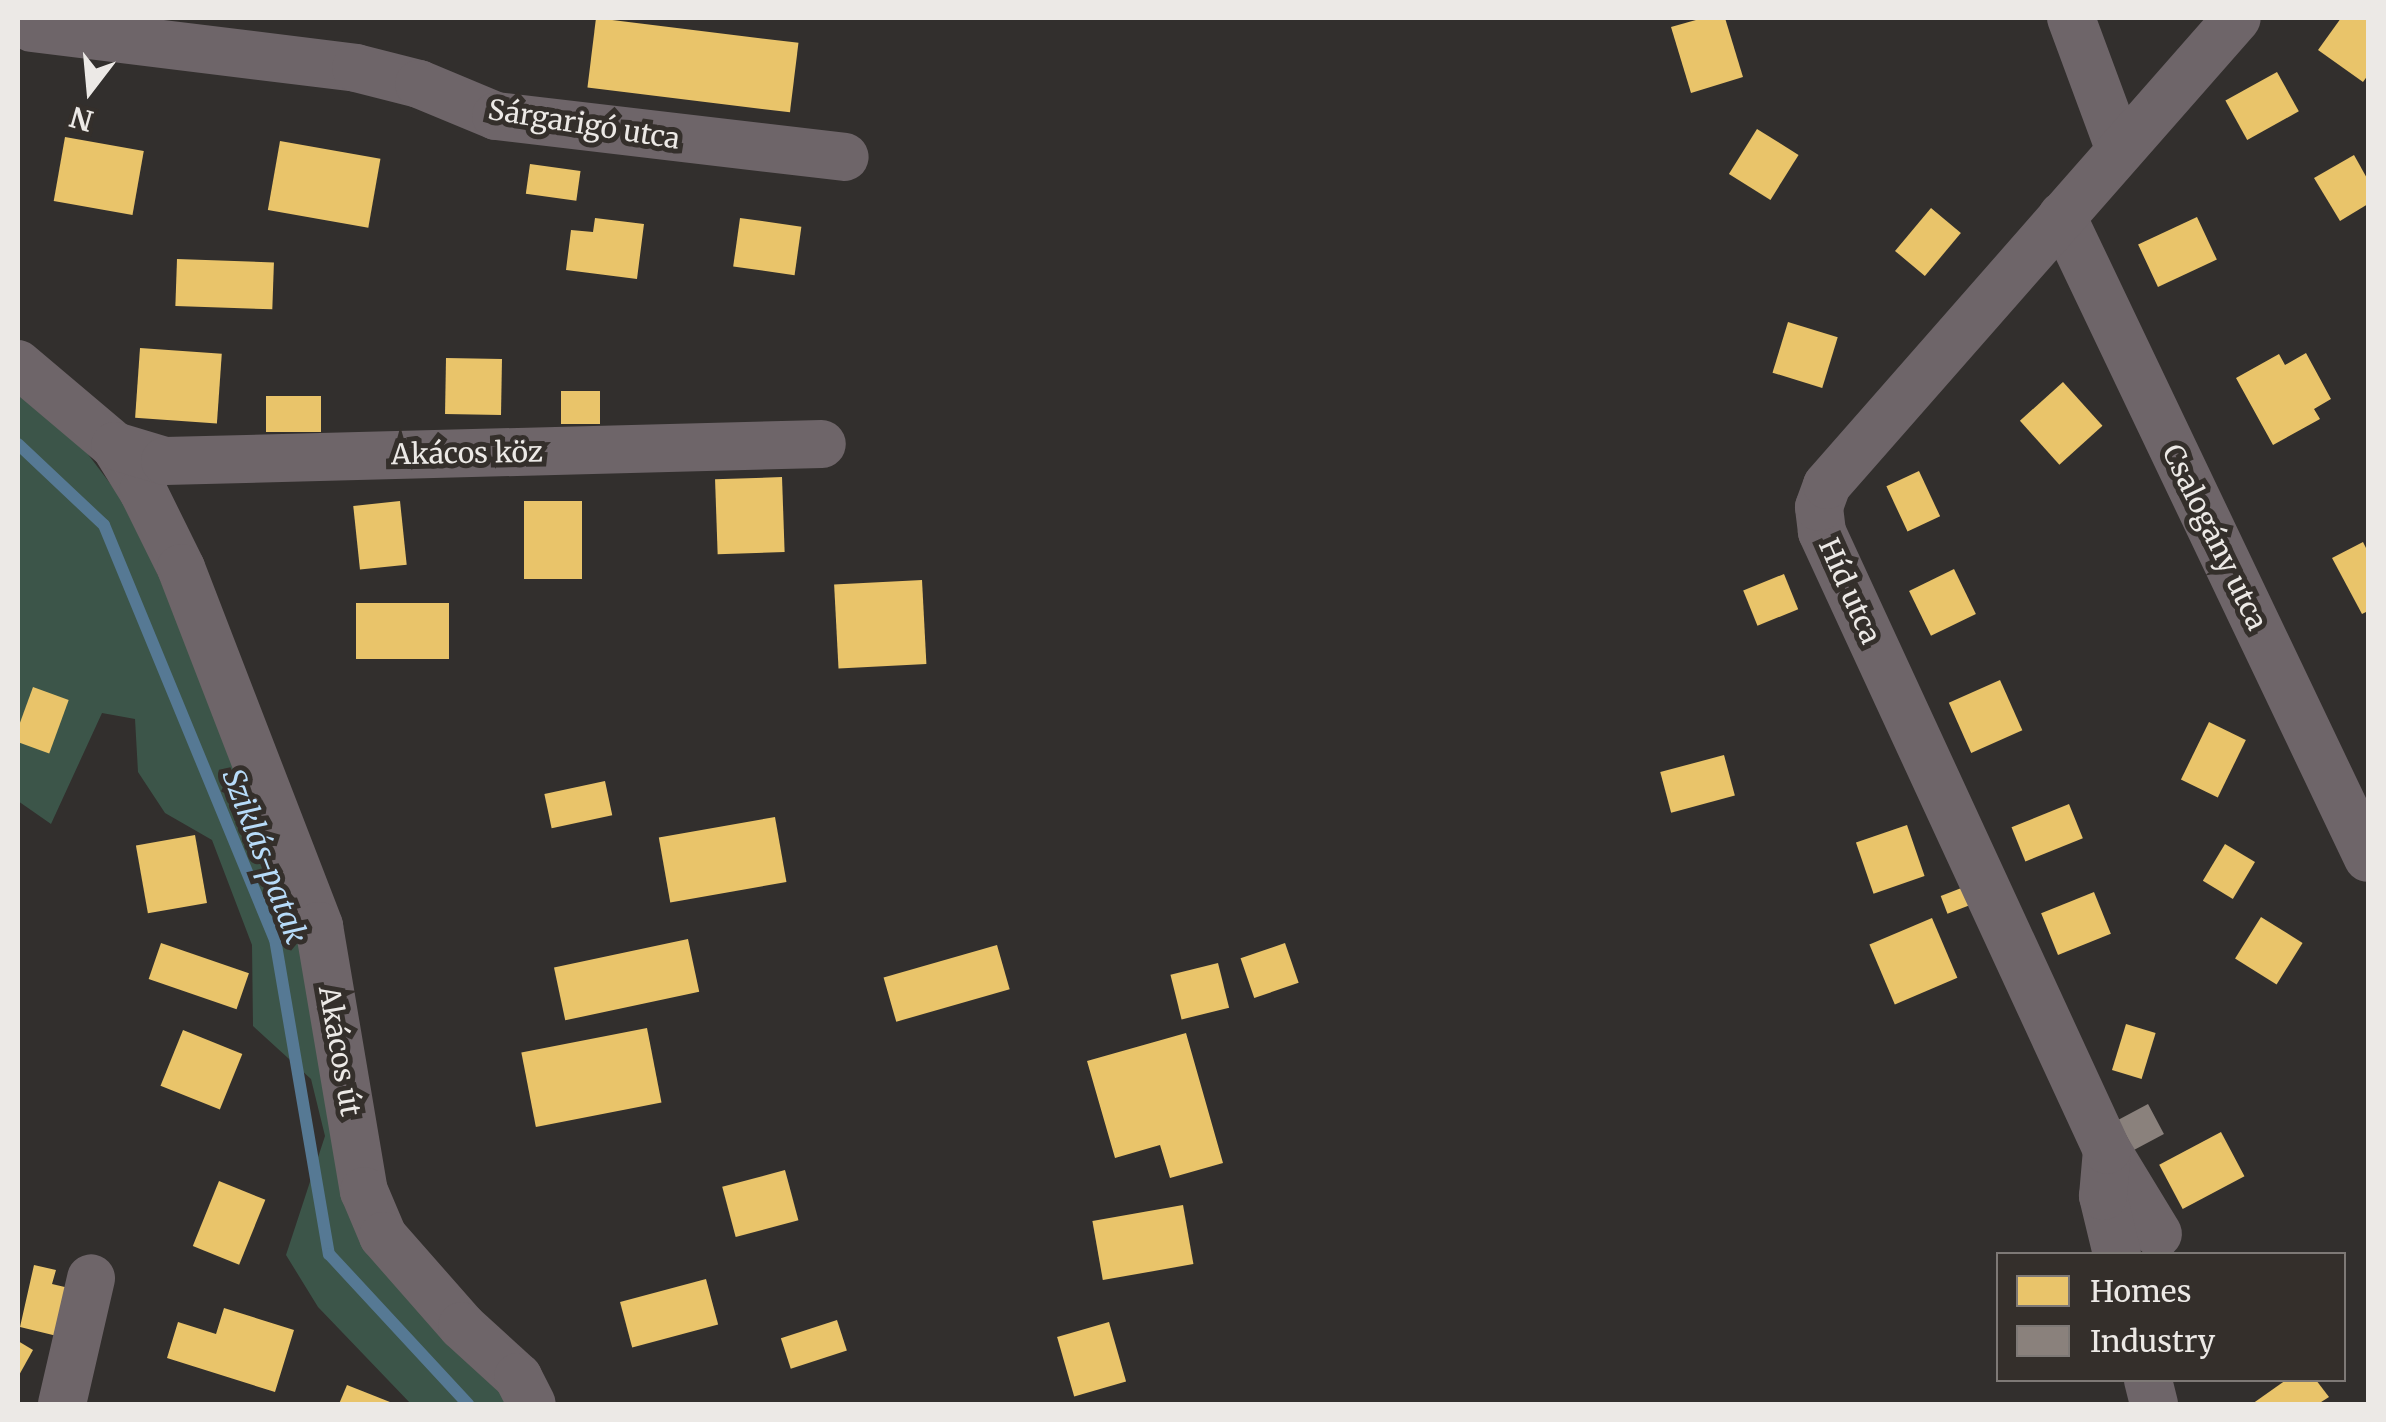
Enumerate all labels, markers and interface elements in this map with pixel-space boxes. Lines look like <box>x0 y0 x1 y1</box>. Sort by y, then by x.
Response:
north arrow <box>40 40 140 140</box>
street label: Sárgarigó utca <box>486 92 682 156</box>
text: N <box>66 98 97 139</box>
street label: Akácos köz <box>391 435 543 471</box>
street label: Csalogány utca <box>2156 439 2274 635</box>
street label: Híd utca <box>1812 533 1888 649</box>
water label: Sziklás-patak <box>215 764 315 948</box>
street label: Akácos út <box>312 983 368 1119</box>
legend <box>1996 1252 2346 1382</box>
text: Homes <box>2090 1272 2191 1310</box>
text: Industry <box>2090 1322 2215 1360</box>

